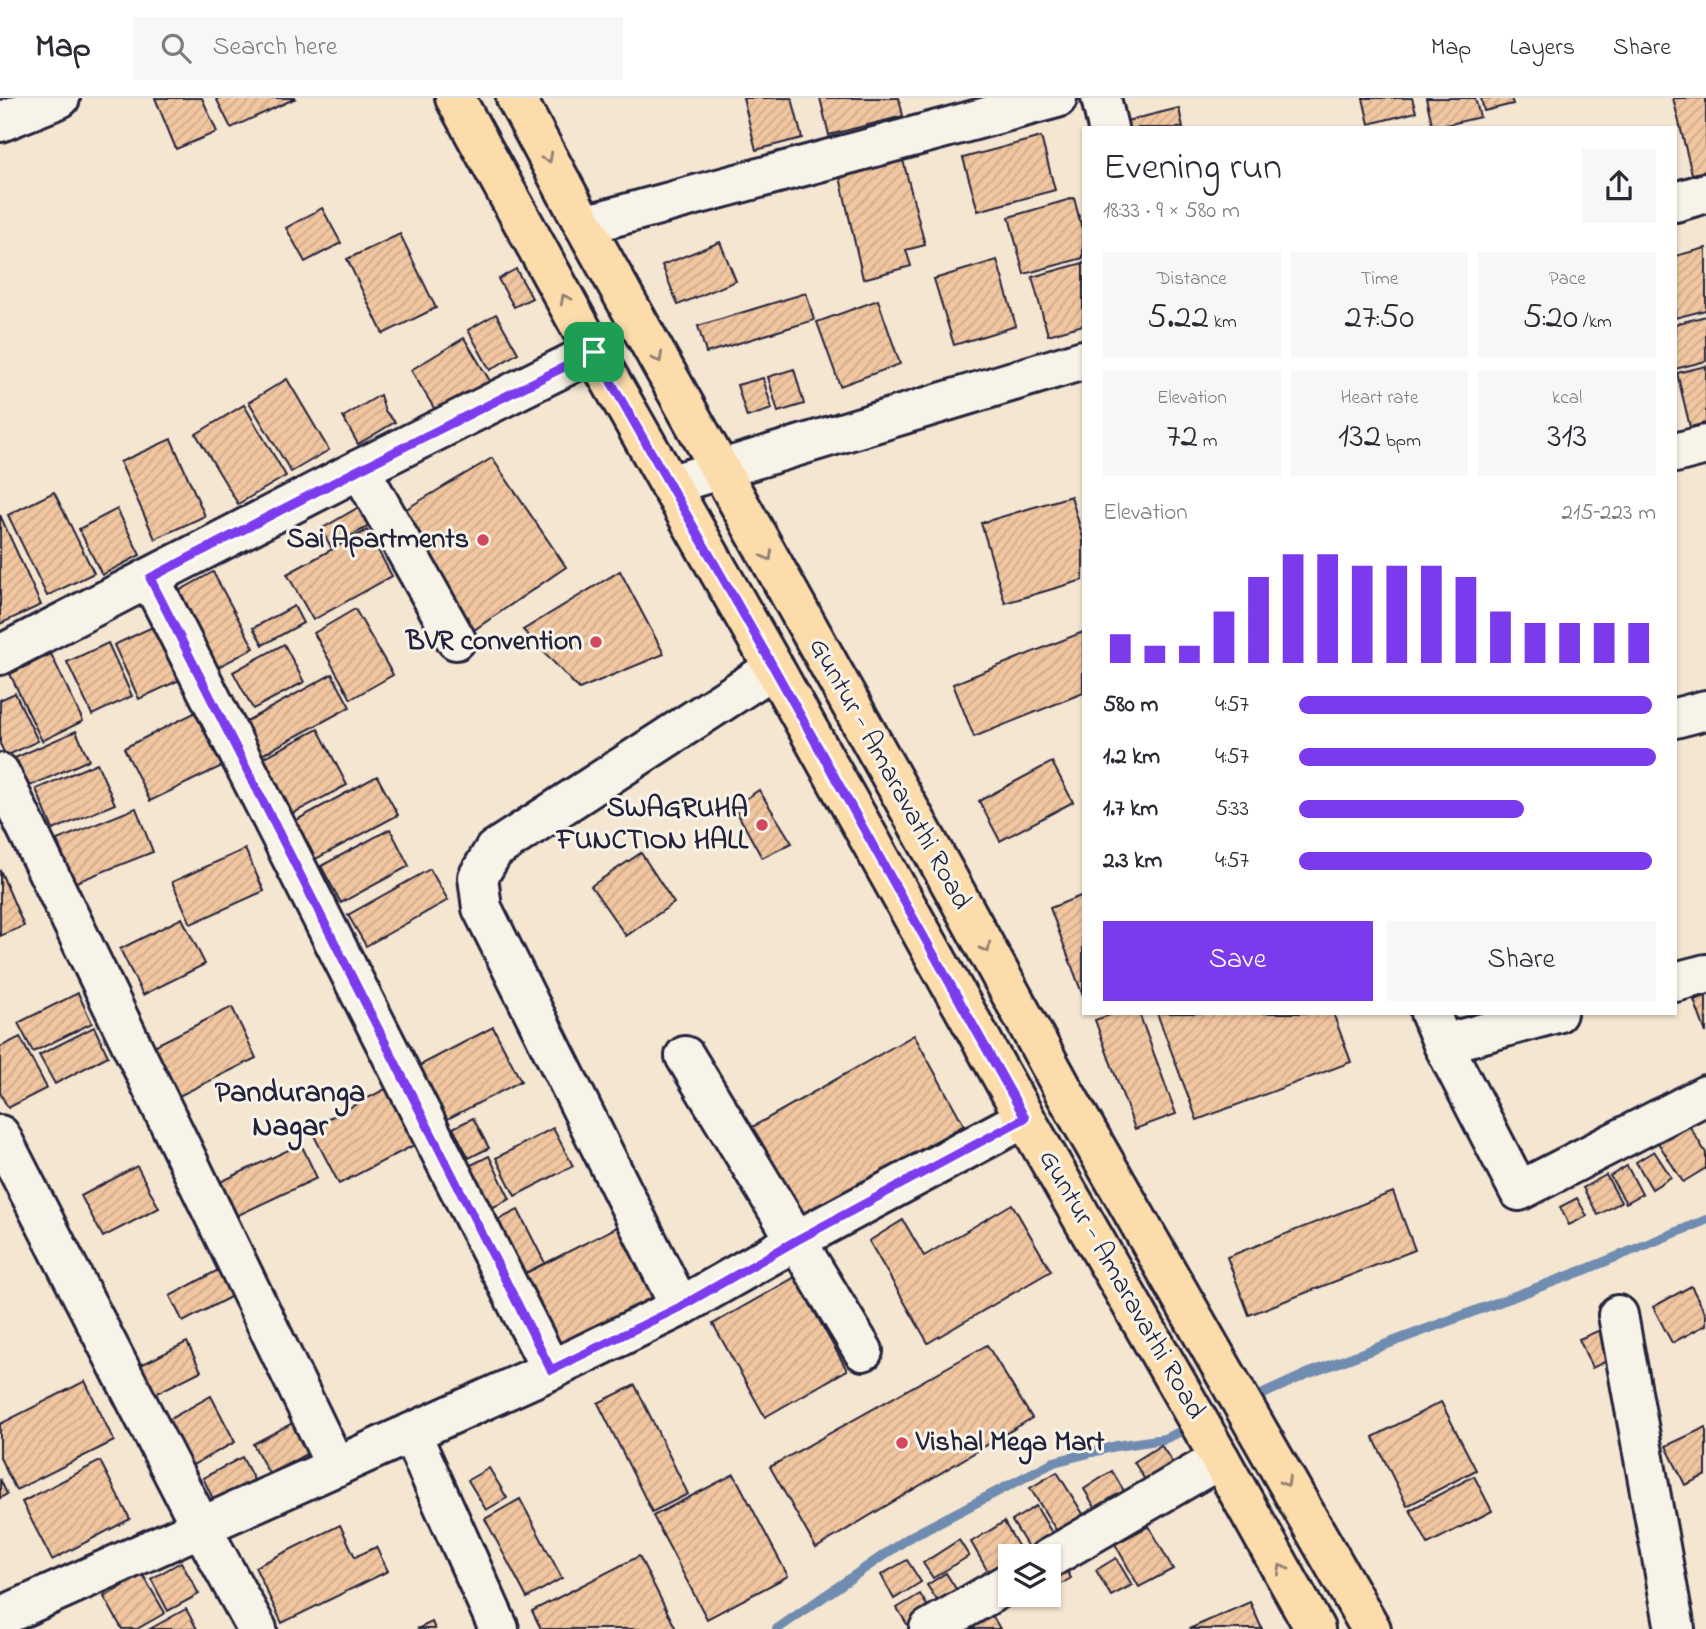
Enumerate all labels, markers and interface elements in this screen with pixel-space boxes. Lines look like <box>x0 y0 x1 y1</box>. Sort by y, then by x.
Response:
search box <box>133 17 623 80</box>
text: Map <box>35 24 91 72</box>
icon: search <box>157 29 195 67</box>
text: Search here <box>213 29 337 67</box>
text: Map <box>1431 31 1471 66</box>
text: Layers <box>1509 31 1575 66</box>
text: Share <box>1613 31 1671 66</box>
text: Evening run <box>1103 141 1282 197</box>
button: share <box>1582 149 1656 223</box>
one-way arrow <box>540 151 554 163</box>
text: 18:33 · 9 × 580 m <box>1103 195 1240 228</box>
text: Distance <box>1157 266 1227 293</box>
text: Time <box>1361 266 1398 293</box>
text: Pace <box>1549 266 1586 293</box>
text: 5.22 <box>1147 293 1209 344</box>
text: 27:50 <box>1345 293 1414 344</box>
text: 5:20 <box>1523 293 1578 344</box>
one-way arrow <box>560 294 574 307</box>
text: km <box>1209 309 1237 336</box>
text: /km <box>1578 309 1612 336</box>
pin <box>564 322 624 382</box>
icon: arrive <box>575 333 613 371</box>
one-way arrow <box>650 350 663 363</box>
text: Elevation <box>1157 385 1227 412</box>
text: Heart rate <box>1341 385 1418 412</box>
text: kcal <box>1552 385 1582 412</box>
text: 72 <box>1166 412 1198 463</box>
text: 132 <box>1338 412 1381 463</box>
text: 313 <box>1547 412 1587 463</box>
text: m <box>1198 428 1217 455</box>
text: bpm <box>1381 428 1421 455</box>
text: Elevation <box>1103 497 1188 530</box>
text: 215–223 m <box>1562 497 1656 530</box>
place label: Sai Apartments <box>286 520 469 561</box>
marker: Sai Apartments <box>475 532 491 548</box>
one-way arrow <box>760 549 773 562</box>
place label: BVR convention <box>404 622 582 663</box>
street label: Guntur - Amaravathi Road <box>797 631 981 918</box>
marker: BVR convention <box>588 634 604 650</box>
text: 580 m <box>1103 689 1158 722</box>
text: 4:57 <box>1215 689 1249 722</box>
text: 1.2 km <box>1103 741 1160 774</box>
text: 4:57 <box>1215 741 1249 774</box>
place label: SWAGRUHA FUNCTION HALL <box>555 789 749 862</box>
text: 1.7 km <box>1103 793 1158 826</box>
text: 5:33 <box>1215 793 1249 826</box>
marker: SWAGRUHA FUNCTION HALL <box>754 817 770 833</box>
text: 2.3 km <box>1103 845 1162 878</box>
text: 4:57 <box>1215 845 1249 878</box>
button: Save <box>1103 921 1373 1001</box>
button: Share <box>1387 921 1656 1001</box>
one-way arrow <box>978 941 991 954</box>
district label: Panduranga Nagar <box>215 1072 365 1151</box>
street label: Guntur - Amaravathi Road <box>1027 1143 1215 1428</box>
place label: Vishal Mega Mart <box>915 1423 1105 1465</box>
marker: Vishal Mega Mart <box>894 1435 910 1451</box>
one-way arrow <box>1278 1474 1291 1487</box>
map controls <box>998 1544 1061 1607</box>
button: layers <box>998 1544 1061 1607</box>
one-way arrow <box>1277 1564 1290 1577</box>

